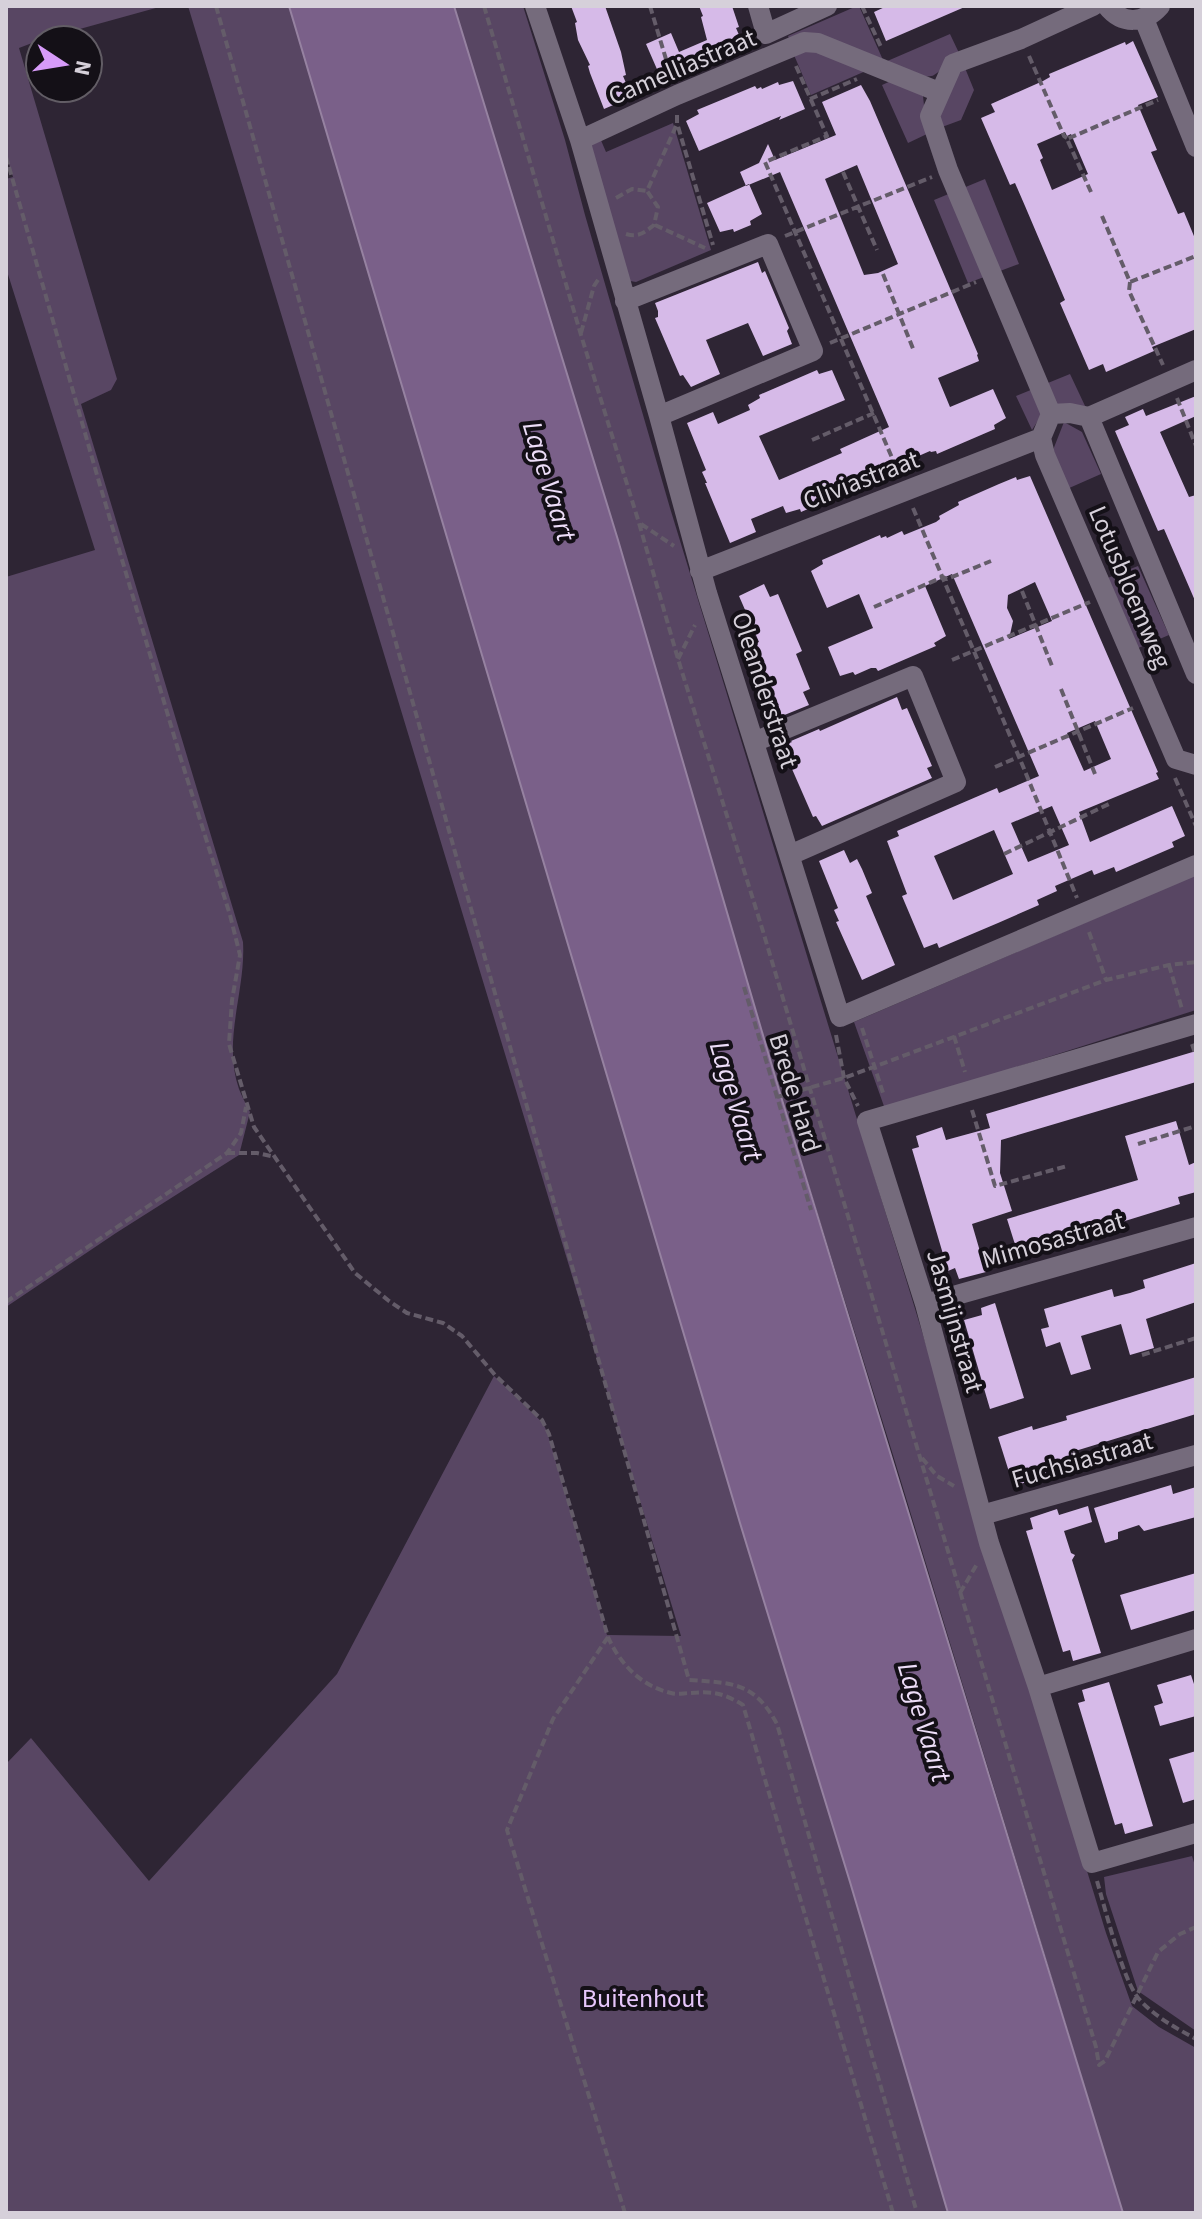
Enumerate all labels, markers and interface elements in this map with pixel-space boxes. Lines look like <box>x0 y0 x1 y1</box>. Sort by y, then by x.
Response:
street label: Camelliastraat <box>602 19 762 115</box>
north arrow <box>24 24 104 104</box>
text: N <box>65 57 100 78</box>
water label: Lage Vaart <box>512 416 586 547</box>
street label: Cliviastraat <box>798 441 925 519</box>
street label: Lotusbloemweg <box>1079 500 1181 674</box>
street label: Oleanderstraat <box>722 607 808 773</box>
street label: Brede Hard <box>759 1029 831 1157</box>
water label: Lage Vaart <box>699 1036 773 1167</box>
street label: Mimosastraat <box>977 1202 1129 1278</box>
street label: Jasmijnstraat <box>917 1245 993 1397</box>
street label: Fuchsiastraat <box>1007 1422 1157 1498</box>
water label: Lage Vaart <box>887 1657 961 1788</box>
park label: Buitenhout <box>582 1980 704 2017</box>

